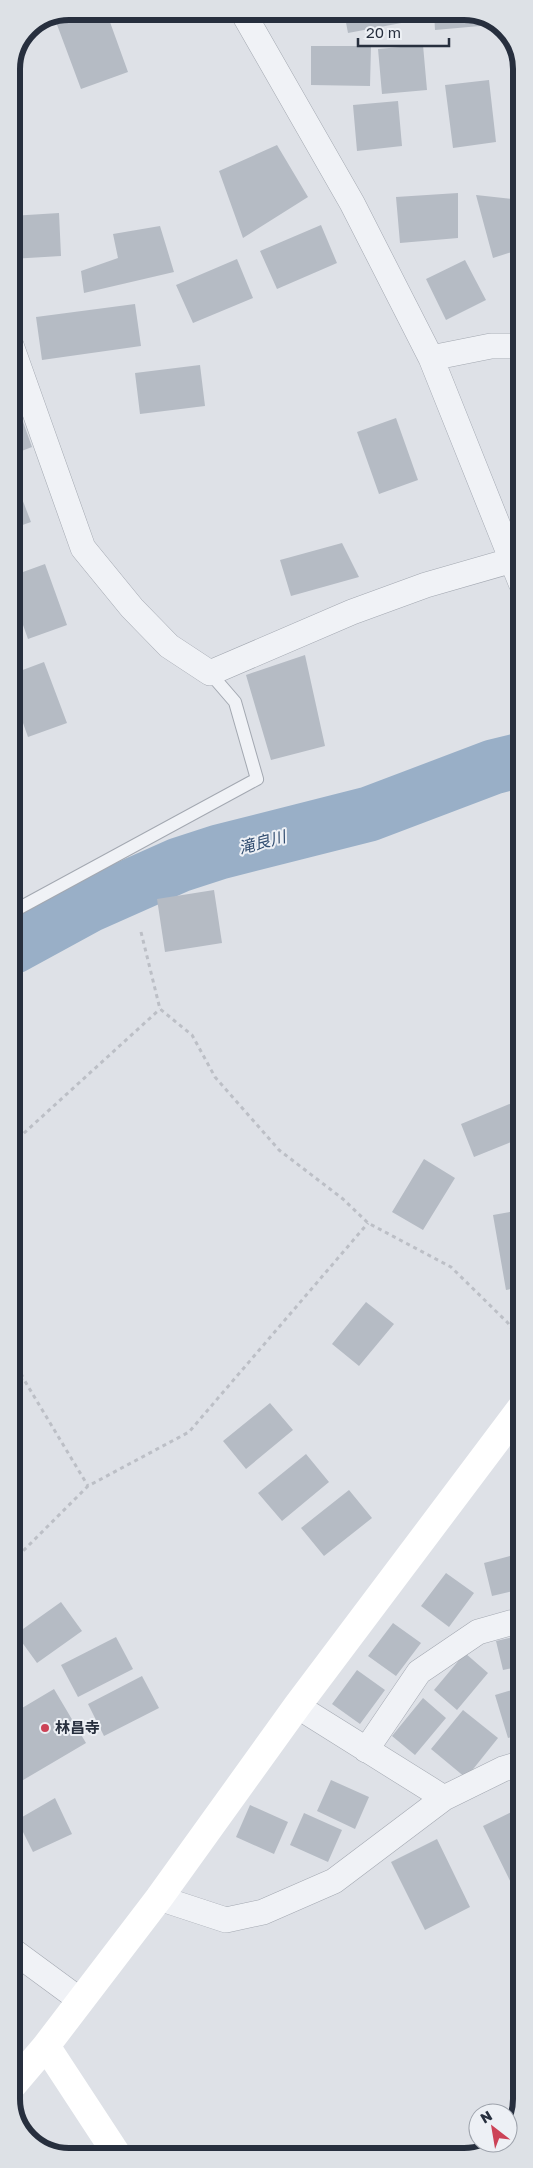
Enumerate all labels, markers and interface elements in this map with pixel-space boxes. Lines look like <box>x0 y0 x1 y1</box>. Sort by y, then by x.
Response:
scale bar <box>358 15 449 47</box>
text: 20 m <box>366 23 401 41</box>
water label: 滝良川 <box>236 826 290 858</box>
place label: 林昌寺 <box>55 1718 100 1736</box>
marker: 林昌寺 <box>39 1722 51 1734</box>
north arrow <box>468 2103 518 2153</box>
text: N <box>477 2106 495 2126</box>

